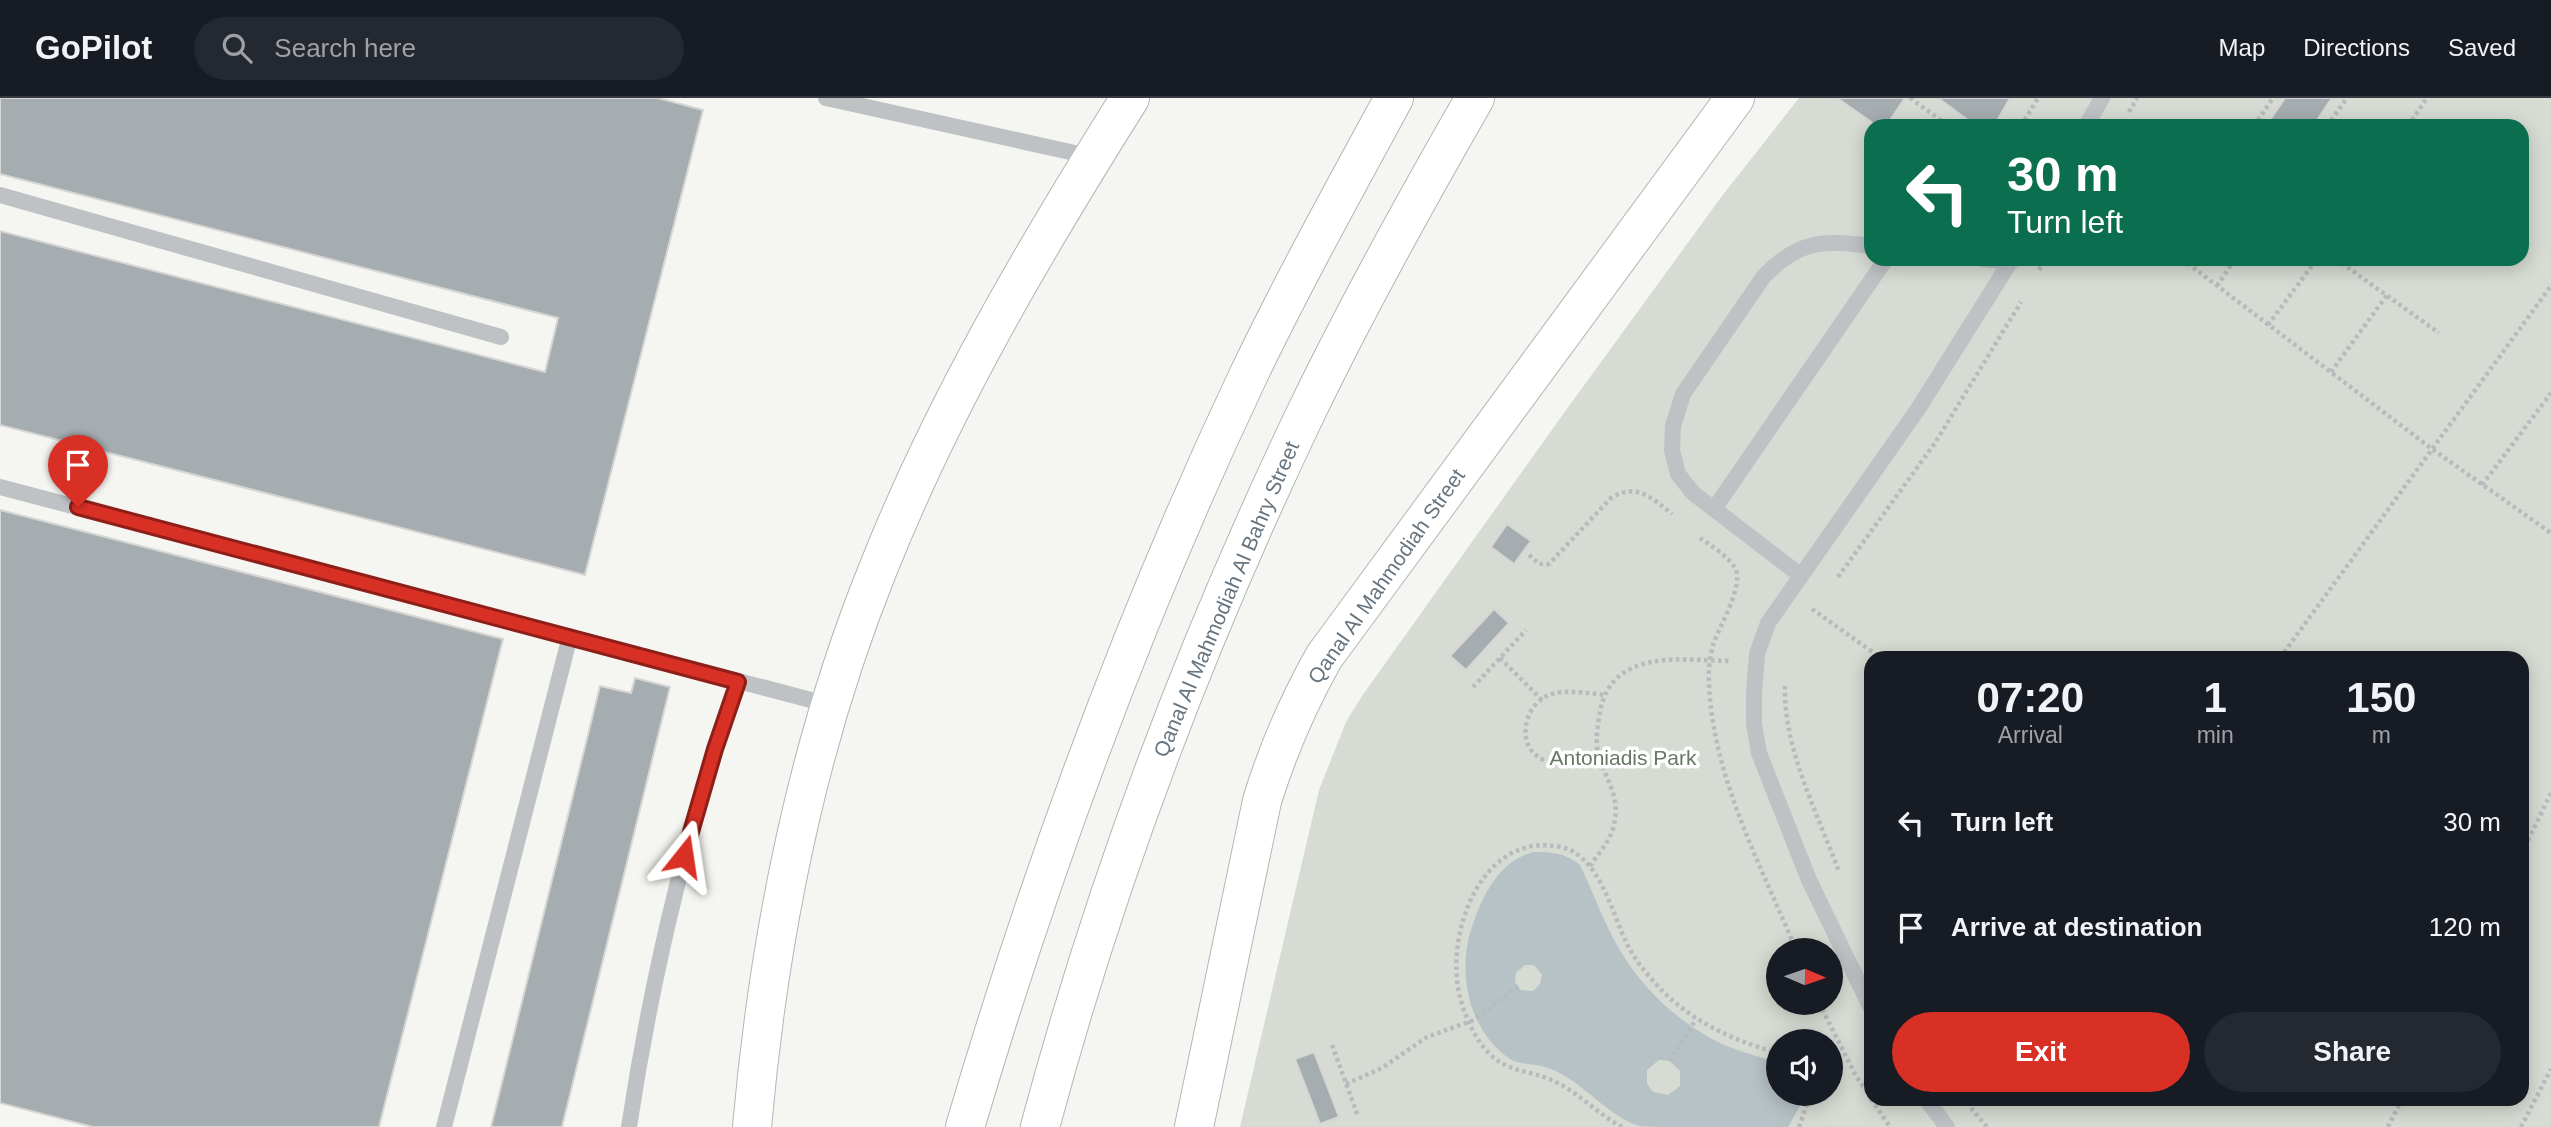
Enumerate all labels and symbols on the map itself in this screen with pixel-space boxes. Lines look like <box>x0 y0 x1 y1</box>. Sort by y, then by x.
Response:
pin <box>48 435 108 507</box>
street label: Qanal Al Mahmodiah Al Bahry Street <box>1149 437 1303 760</box>
street label: Qanal Al Mahmodiah Street <box>1303 464 1469 688</box>
park label: Antoniadis Park <box>1549 746 1697 769</box>
position arrow <box>647 819 721 893</box>
north arrow <box>1766 938 1843 1015</box>

